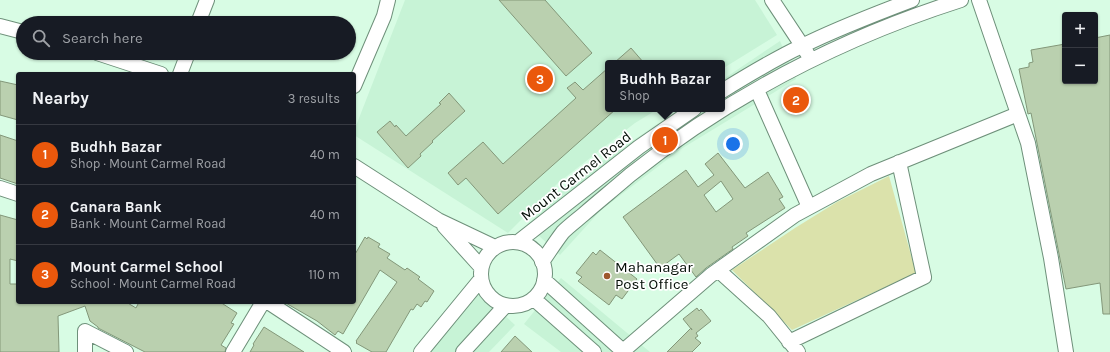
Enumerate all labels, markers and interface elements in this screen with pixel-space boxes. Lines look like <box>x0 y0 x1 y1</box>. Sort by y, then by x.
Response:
map controls <box>1062 12 1098 84</box>
button: + <box>1062 12 1098 48</box>
search box <box>16 16 356 60</box>
icon: search <box>30 27 52 49</box>
text: Search here <box>62 29 143 47</box>
button: − <box>1062 48 1098 84</box>
popup <box>605 60 725 112</box>
pin: 3 <box>527 64 553 94</box>
text: Budhh Bazar <box>619 70 711 88</box>
pin: 2 <box>783 85 809 115</box>
text: Nearby <box>32 88 89 108</box>
text: Shop <box>619 88 650 103</box>
text: 3 results <box>288 91 340 106</box>
pin: 1 <box>652 125 678 155</box>
street label: Mount Carmel Road <box>517 127 635 225</box>
your location <box>723 134 743 154</box>
text: Budhh Bazar <box>70 138 161 156</box>
text: 1 <box>43 147 47 162</box>
text: 40 m <box>310 147 340 162</box>
text: Shop · Mount Carmel Road <box>70 156 226 171</box>
text: Canara Bank <box>70 198 162 216</box>
text: 2 <box>41 207 49 222</box>
text: 40 m <box>310 207 340 222</box>
text: Bank · Mount Carmel Road <box>70 216 226 231</box>
text: Mount Carmel School <box>70 258 223 276</box>
place label: Mahanagar Post Office <box>615 258 693 293</box>
text: 3 <box>41 267 49 282</box>
text: 110 m <box>308 267 340 282</box>
marker: Mahanagar Post Office <box>602 271 612 281</box>
text: School · Mount Carmel Road <box>70 276 236 291</box>

